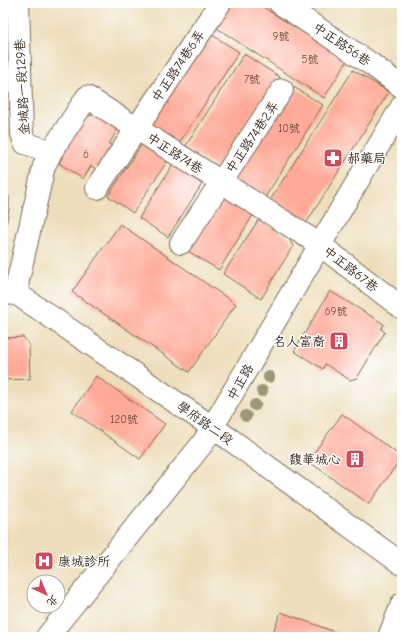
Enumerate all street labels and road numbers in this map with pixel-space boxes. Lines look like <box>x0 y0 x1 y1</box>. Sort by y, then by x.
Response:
street label: 中正路56巷 <box>310 19 374 69</box>
street label: 中正路74巷6弄 <box>148 27 208 105</box>
street label: 金城路一段129巷 <box>12 38 32 136</box>
street label: 中正路74巷2弄 <box>223 98 281 176</box>
street label: 中正路74巷 <box>144 129 206 177</box>
street label: 中正路67巷 <box>321 243 381 295</box>
street label: 中正路 <box>224 361 256 403</box>
street label: 學府路二段 <box>174 398 236 448</box>

